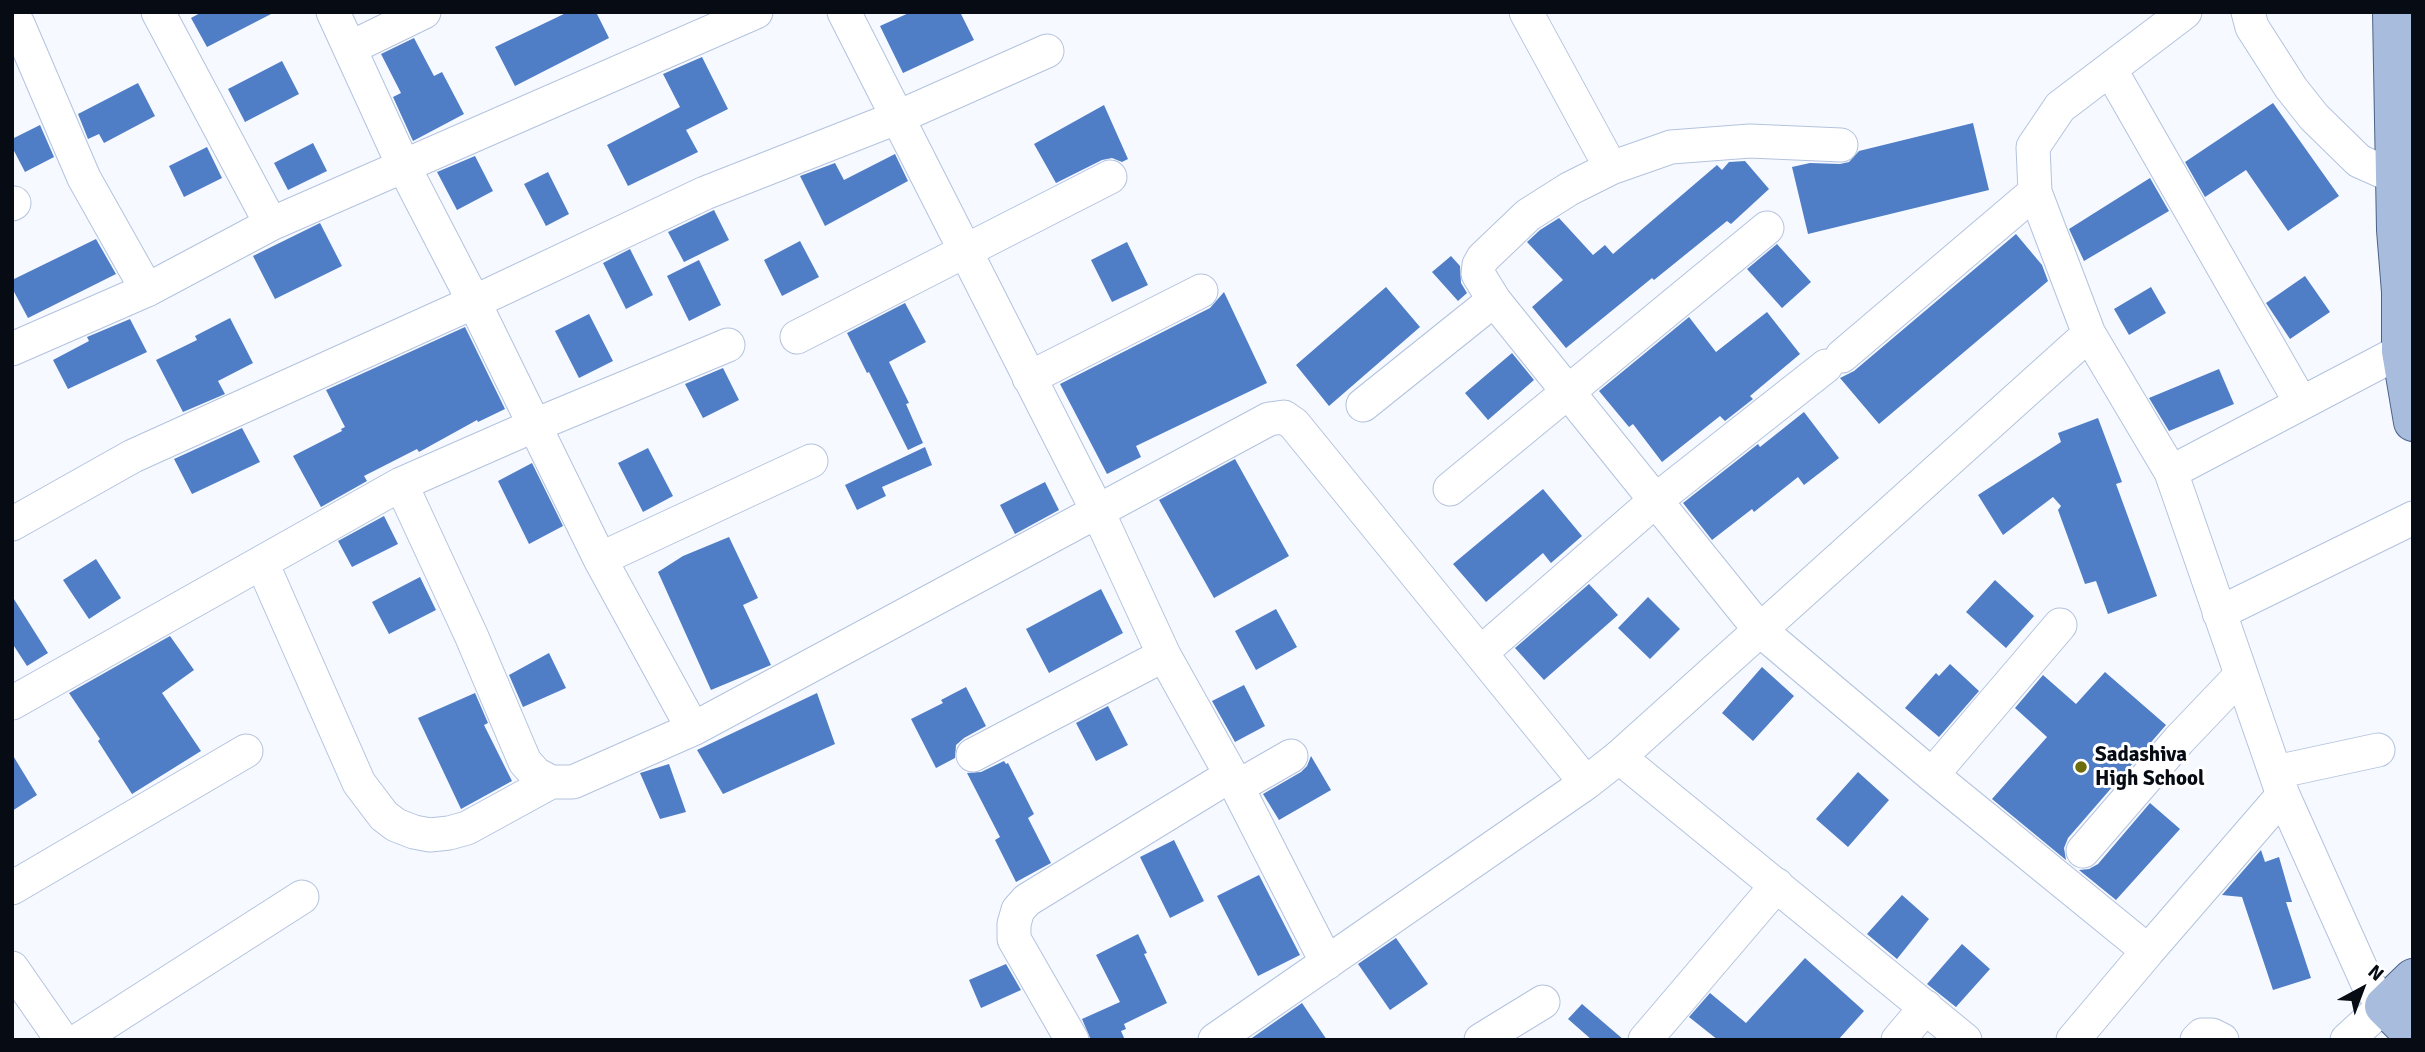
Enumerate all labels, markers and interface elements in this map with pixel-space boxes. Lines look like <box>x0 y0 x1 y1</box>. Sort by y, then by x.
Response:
place label: Sadashiva High School <box>2095 742 2205 792</box>
marker: Sadashiva High School <box>2073 759 2089 775</box>
north arrow <box>2327 954 2397 1024</box>
text: N <box>2363 960 2389 987</box>

